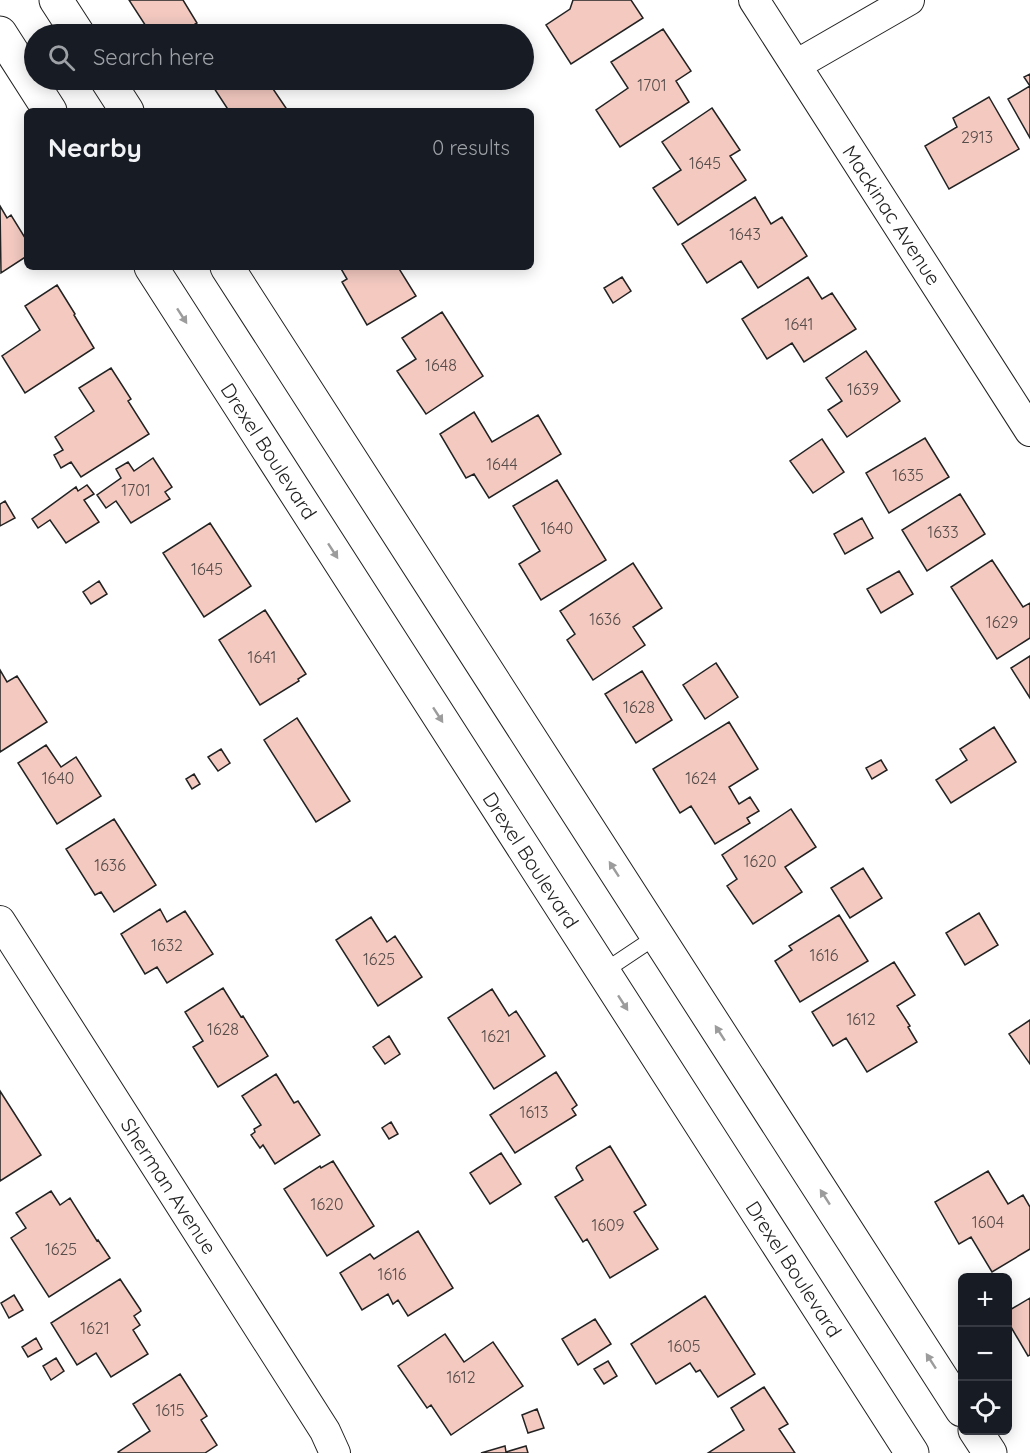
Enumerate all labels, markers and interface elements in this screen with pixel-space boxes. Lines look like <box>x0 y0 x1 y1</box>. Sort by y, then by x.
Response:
search box <box>24 24 534 90</box>
icon: search <box>45 41 78 74</box>
text: Search here <box>93 43 214 71</box>
house number: 1701 <box>637 75 667 95</box>
house number: 2913 <box>961 127 993 147</box>
text: Nearby <box>48 131 142 164</box>
text: 0 results <box>432 135 510 160</box>
street label: Mackinac Avenue <box>837 140 947 290</box>
house number: 1645 <box>689 153 721 173</box>
house number: 1643 <box>729 224 761 244</box>
one-way arrow <box>176 308 187 324</box>
house number: 1641 <box>784 314 814 334</box>
house number: 1648 <box>425 355 457 375</box>
street label: Drexel Boulevard <box>216 378 322 524</box>
house number: 1639 <box>847 379 879 399</box>
house number: 1644 <box>486 454 518 474</box>
house number: 1635 <box>892 465 924 485</box>
house number: 1701 <box>121 480 151 500</box>
house number: 1640 <box>541 518 573 538</box>
house number: 1633 <box>927 522 959 542</box>
one-way arrow <box>327 543 338 559</box>
house number: 1645 <box>191 559 223 579</box>
house number: 1636 <box>589 609 621 629</box>
house number: 1629 <box>986 612 1018 632</box>
house number: 1641 <box>247 647 277 667</box>
house number: 1628 <box>623 697 655 717</box>
one-way arrow <box>433 707 444 723</box>
house number: 1640 <box>42 768 74 788</box>
house number: 1624 <box>685 768 717 788</box>
street label: Drexel Boulevard <box>478 787 584 933</box>
house number: 1620 <box>744 851 776 871</box>
house number: 1636 <box>94 855 126 875</box>
one-way arrow <box>609 861 620 877</box>
house number: 1632 <box>151 935 183 955</box>
house number: 1616 <box>810 945 839 965</box>
house number: 1625 <box>363 949 395 969</box>
one-way arrow <box>617 995 628 1011</box>
house number: 1612 <box>846 1009 876 1029</box>
house number: 1628 <box>207 1019 239 1039</box>
one-way arrow <box>714 1025 725 1041</box>
house number: 1621 <box>481 1026 511 1046</box>
house number: 1613 <box>520 1102 548 1122</box>
street label: Sherman Avenue <box>116 1113 222 1259</box>
one-way arrow <box>820 1189 831 1205</box>
house number: 1620 <box>311 1194 343 1214</box>
street label: Drexel Boulevard <box>741 1196 847 1342</box>
house number: 1604 <box>972 1212 1004 1232</box>
house number: 1609 <box>592 1215 625 1235</box>
house number: 1625 <box>45 1239 77 1259</box>
house number: 1616 <box>378 1264 407 1284</box>
map controls <box>958 1273 1012 1435</box>
button: + <box>958 1273 1012 1327</box>
house number: 1621 <box>80 1318 110 1338</box>
button: − <box>958 1327 1012 1381</box>
house number: 1605 <box>668 1336 700 1356</box>
one-way arrow <box>926 1353 937 1369</box>
house number: 1612 <box>446 1367 476 1387</box>
button: locate <box>958 1381 1012 1435</box>
house number: 1615 <box>155 1400 185 1420</box>

